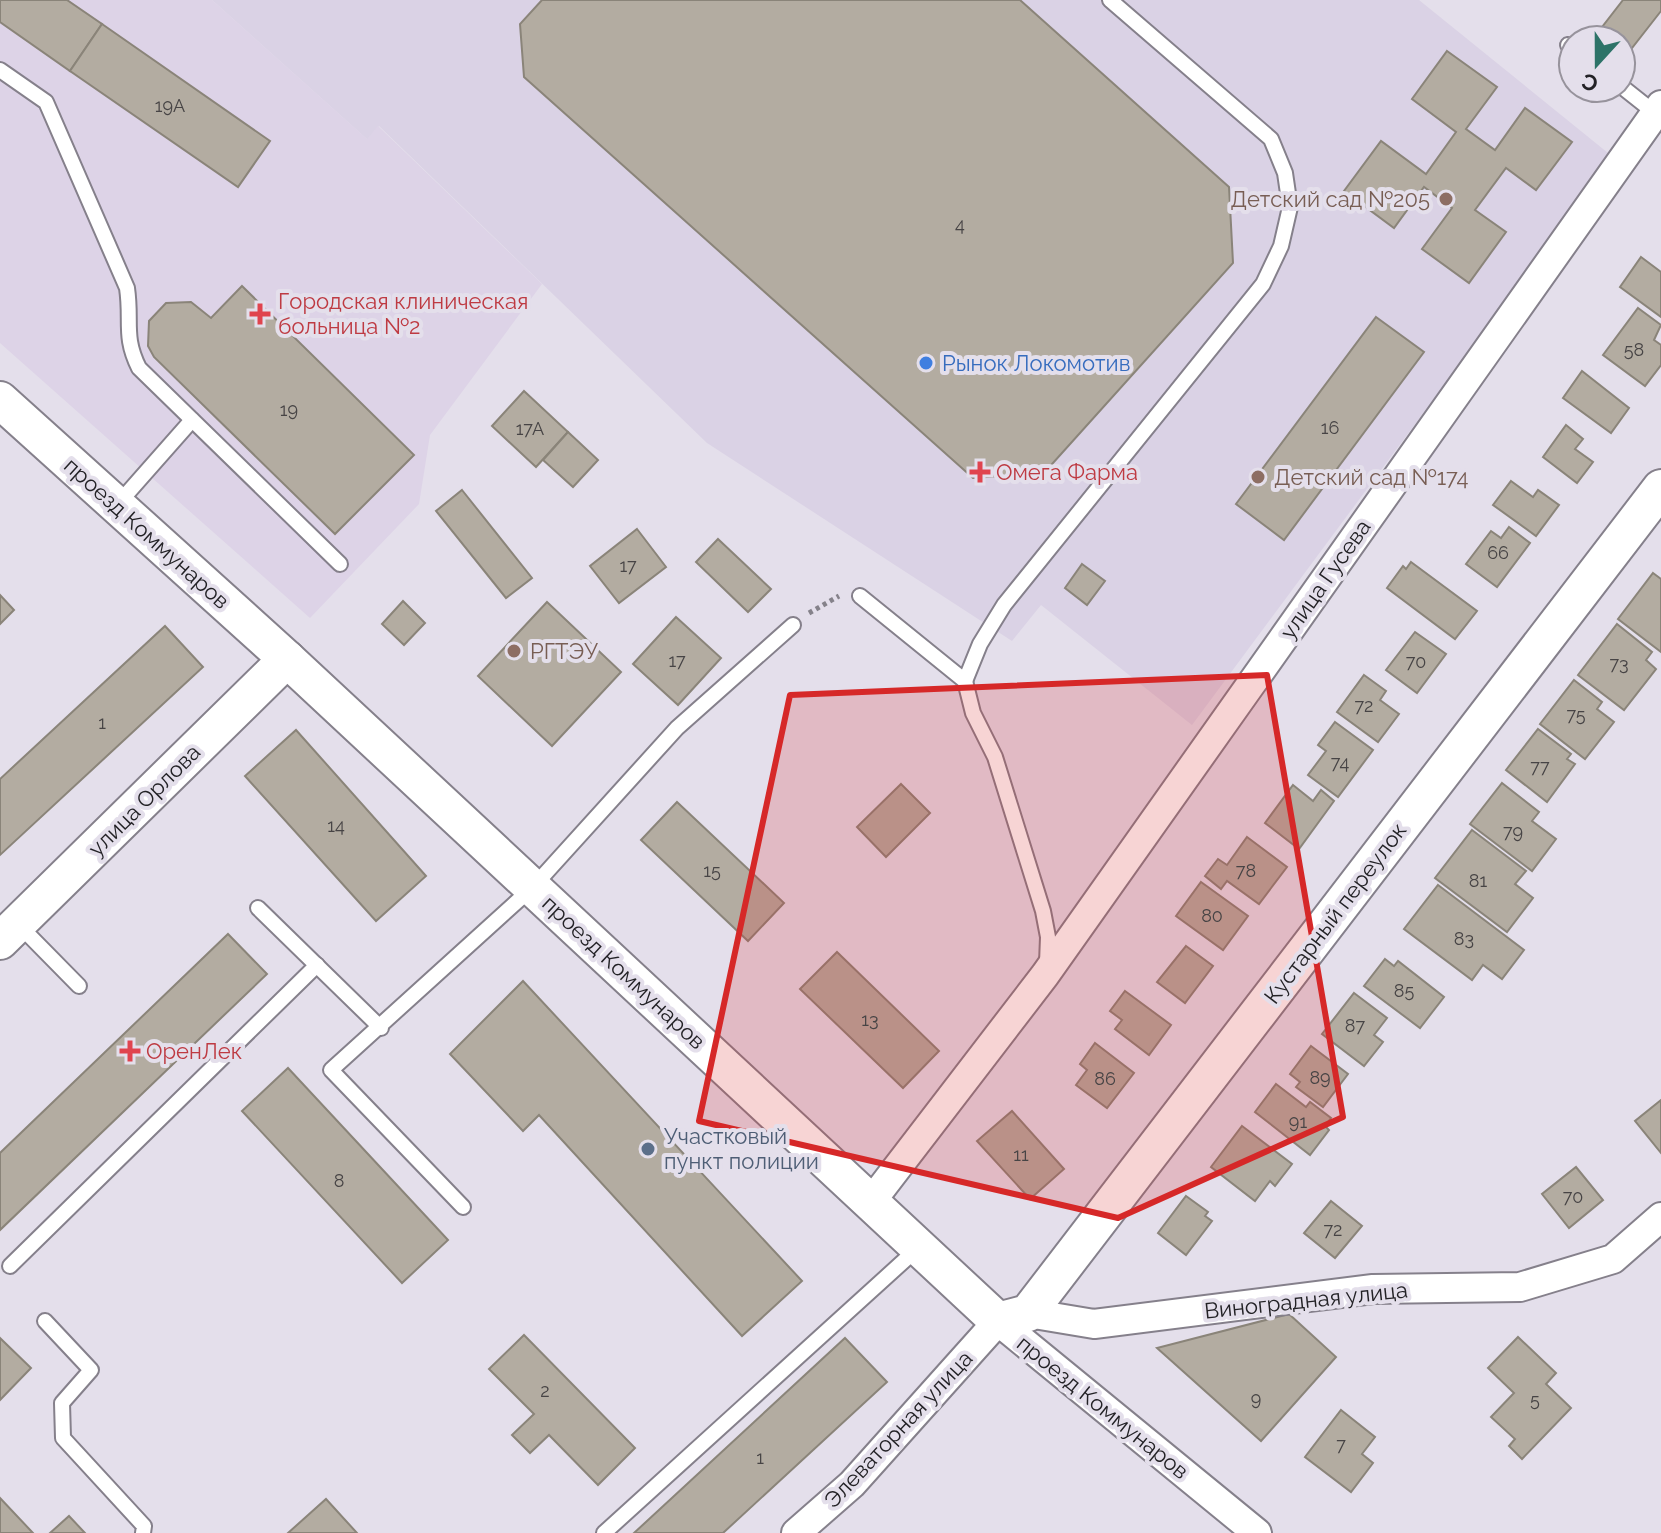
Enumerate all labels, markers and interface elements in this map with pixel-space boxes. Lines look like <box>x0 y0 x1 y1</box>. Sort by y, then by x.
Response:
north arrow <box>1557 24 1637 104</box>
text: С <box>1578 68 1602 98</box>
house number: 19А <box>155 95 185 116</box>
place label: Детский сад №205 <box>1230 186 1430 212</box>
marker: Детский сад №205 <box>1437 190 1455 208</box>
house number: 4 <box>955 214 965 235</box>
place label: Городская клиническая больница №2 <box>278 288 528 339</box>
marker: Городская клиническая больница №2 <box>249 303 271 325</box>
house number: 58 <box>1624 339 1644 360</box>
place label: Рынок Локомотив <box>942 350 1130 376</box>
marker: Рынок Локомотив <box>917 354 935 372</box>
house number: 19 <box>280 399 298 420</box>
house number: 16 <box>1321 417 1339 438</box>
house number: 17А <box>516 418 544 439</box>
street label: проезд Коммунаров <box>59 452 235 614</box>
place label: Омега Фарма <box>996 459 1138 485</box>
marker: Омега Фарма <box>971 463 989 481</box>
place label: Детский сад №174 <box>1274 464 1469 490</box>
marker: Детский сад №174 <box>1249 468 1267 486</box>
street label: улица Гусева <box>1274 514 1376 644</box>
house number: 66 <box>1487 542 1509 563</box>
house number: 17 <box>619 555 637 576</box>
place label: РГТЭУ <box>530 638 598 664</box>
marker: РГТЭУ <box>505 642 523 660</box>
house number: 17 <box>668 650 686 671</box>
house number: 70 <box>1406 651 1426 672</box>
house number: 73 <box>1609 653 1629 674</box>
house number: 72 <box>1354 695 1374 716</box>
house number: 75 <box>1566 704 1586 725</box>
house number: 1 <box>98 712 106 733</box>
street label: улица Орлова <box>83 739 205 861</box>
house number: 74 <box>1331 752 1349 773</box>
house number: 77 <box>1530 756 1550 777</box>
house number: 14 <box>327 815 345 836</box>
street label: Кустарный переулок <box>1259 817 1411 1009</box>
house number: 79 <box>1503 821 1523 842</box>
house number: 15 <box>703 860 721 881</box>
house number: 78 <box>1236 860 1256 881</box>
house number: 81 <box>1469 870 1487 891</box>
street label: проезд Коммунаров <box>537 890 711 1054</box>
house number: 80 <box>1201 905 1223 926</box>
house number: 83 <box>1454 928 1474 949</box>
house number: 85 <box>1394 980 1414 1001</box>
house number: 13 <box>861 1009 879 1030</box>
house number: 87 <box>1345 1015 1366 1036</box>
place label: ОренЛек <box>146 1038 242 1064</box>
marker: ОренЛек <box>121 1042 139 1060</box>
house number: 89 <box>1309 1067 1331 1088</box>
house number: 86 <box>1094 1068 1116 1089</box>
house number: 91 <box>1289 1111 1307 1132</box>
place label: Участковый пункт полиции <box>664 1123 819 1174</box>
marker: Участковый пункт полиции <box>639 1140 657 1158</box>
house number: 11 <box>1013 1144 1029 1165</box>
house number: 8 <box>334 1170 344 1191</box>
house number: 70 <box>1563 1186 1583 1207</box>
house number: 72 <box>1323 1219 1343 1240</box>
street label: Виноградная улица <box>1203 1276 1409 1324</box>
street label: проезд Коммунаров <box>1012 1330 1194 1484</box>
street label: Элеваторная улица <box>818 1345 978 1513</box>
house number: 2 <box>540 1380 550 1401</box>
house number: 9 <box>1251 1388 1261 1409</box>
house number: 5 <box>1530 1389 1540 1410</box>
house number: 7 <box>1336 1434 1346 1455</box>
house number: 1 <box>756 1447 764 1468</box>

